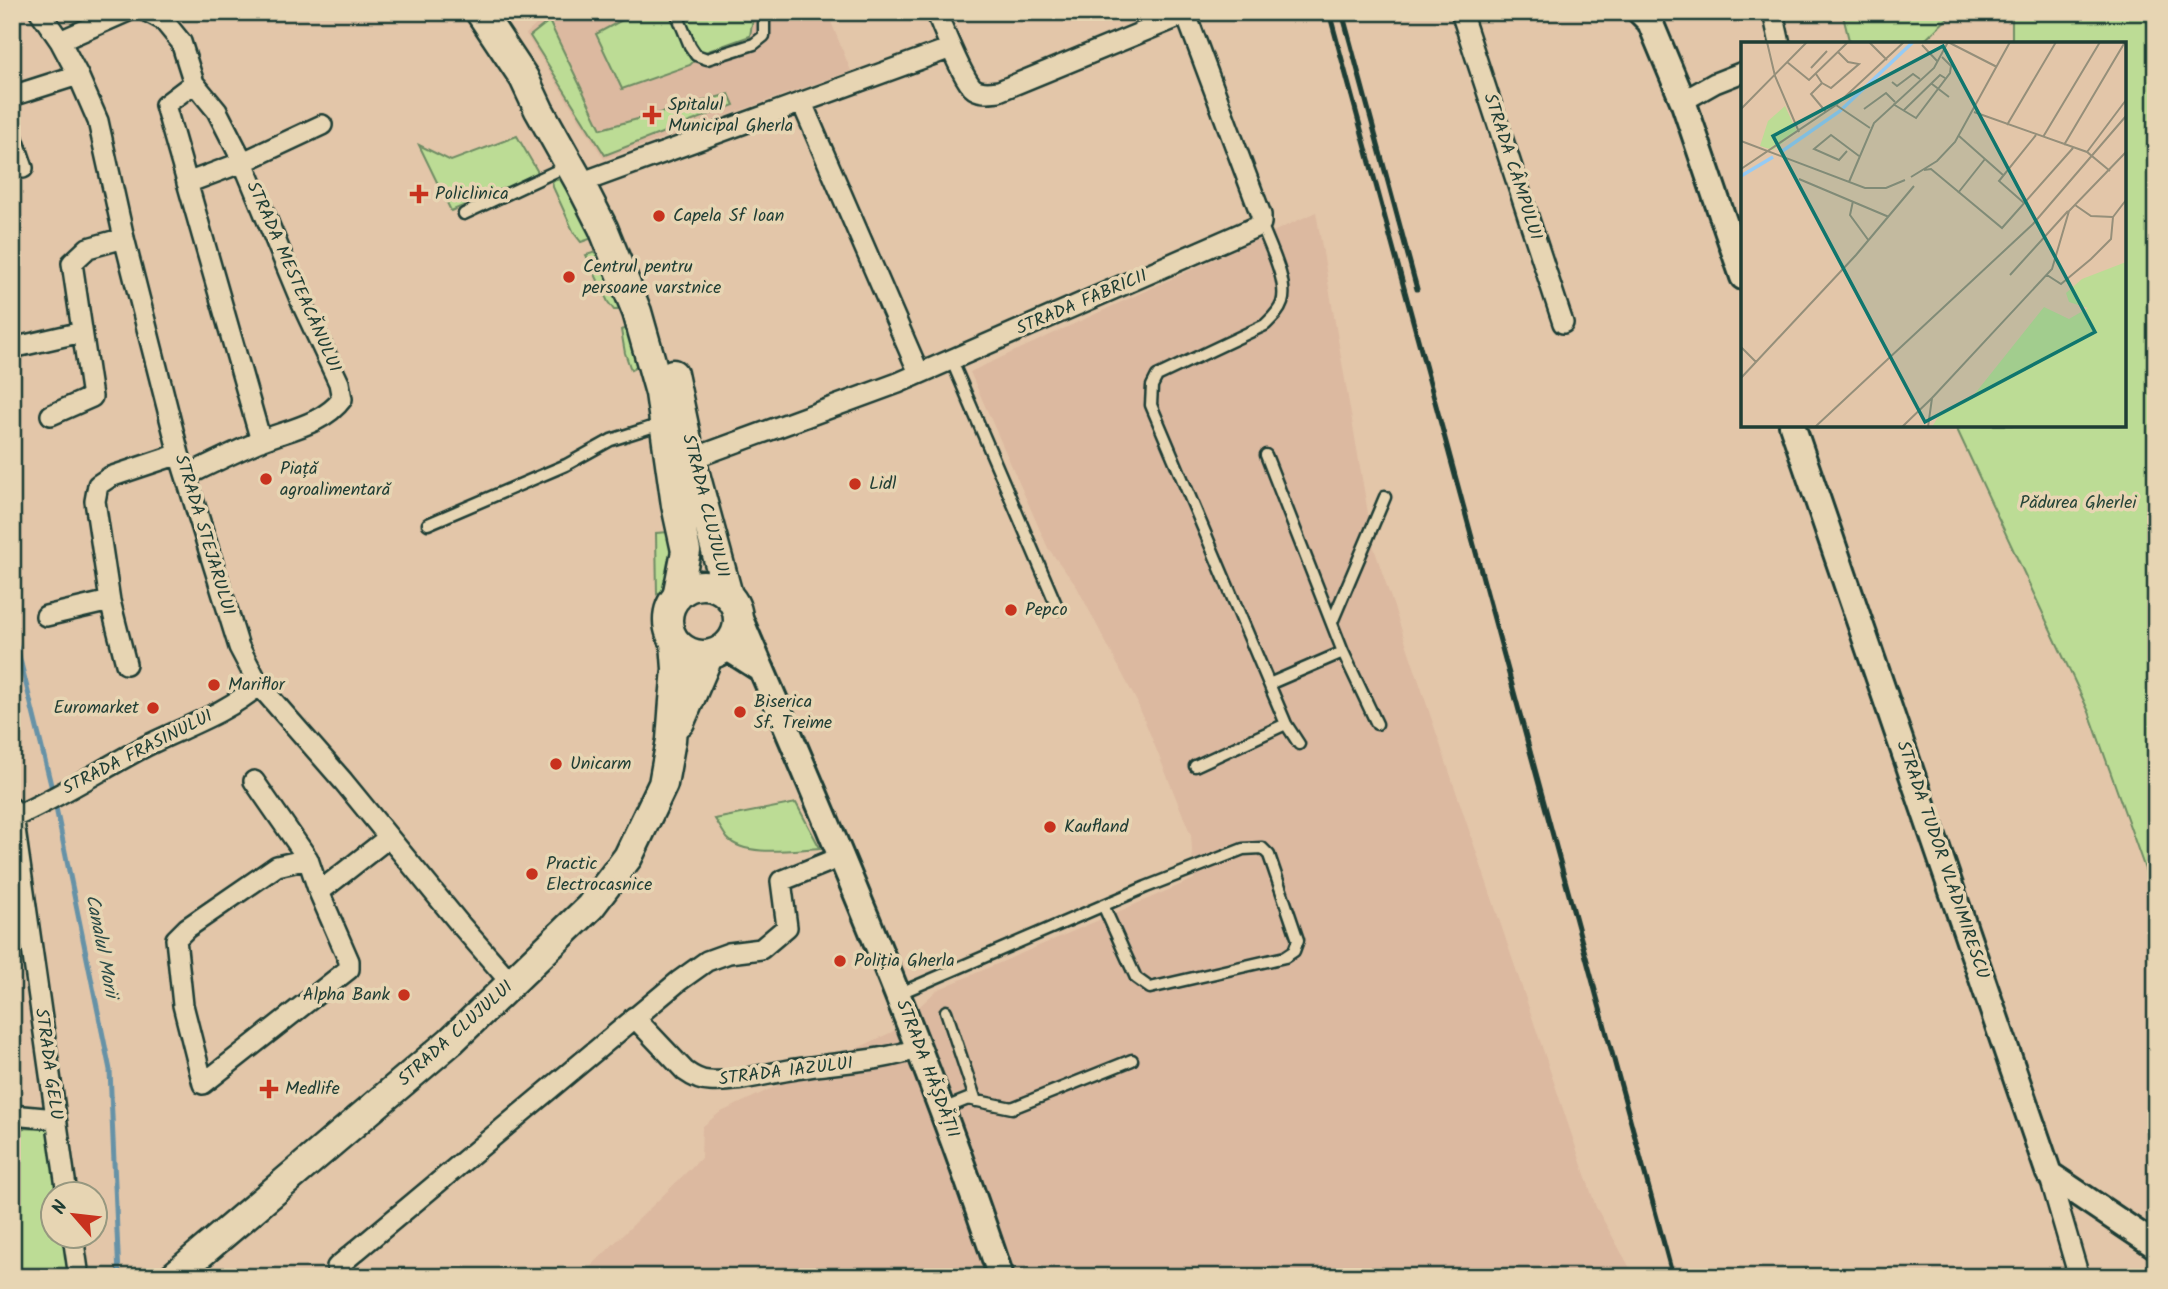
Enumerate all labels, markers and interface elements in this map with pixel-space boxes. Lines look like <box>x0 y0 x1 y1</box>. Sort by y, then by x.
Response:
inset map <box>1741 42 2126 427</box>
street label: STRADA CÂMPULUI <box>1475 90 1549 244</box>
place label: Spitalul Municipal Gherla <box>668 91 793 141</box>
marker: Spitalul Municipal Gherla <box>642 105 662 125</box>
street label: STRADA MESTEACĂNULUI <box>238 177 348 377</box>
place label: Policlinica <box>435 180 509 209</box>
marker: Policlinica <box>409 184 429 204</box>
place label: Capela Sf Ioan <box>673 202 784 231</box>
marker: Capela Sf Ioan <box>651 208 667 224</box>
place label: Centrul pentru persoane varstnice <box>582 253 721 303</box>
street label: STRADA FABRICII <box>1012 262 1152 344</box>
marker: Centrul pentru persoane varstnice <box>561 269 577 285</box>
street label: STRADA CLUJULUI <box>673 431 737 581</box>
street label: STRADA STEJARULUI <box>166 451 242 619</box>
place label: Piață agroalimentară <box>280 455 392 505</box>
place label: Lidl <box>869 470 897 499</box>
marker: Piață agroalimentară <box>258 471 274 487</box>
marker: Lidl <box>847 476 863 492</box>
park label: Pădurea Gherlei <box>2019 489 2137 518</box>
place label: Pepco <box>1025 596 1068 625</box>
marker: Pepco <box>1003 602 1019 618</box>
place label: Mariflor <box>228 671 286 700</box>
marker: Mariflor <box>206 677 222 693</box>
place label: Biserica Sf. Treime <box>754 688 832 738</box>
place label: Euromarket <box>53 694 140 723</box>
marker: Euromarket <box>145 700 161 716</box>
street label: STRADA FRASINULUI <box>58 703 218 803</box>
marker: Biserica Sf. Treime <box>732 704 748 720</box>
street label: STRADA TUDOR VLADIMIRESCU <box>1887 737 1997 983</box>
place label: Unicarm <box>570 750 631 779</box>
marker: Unicarm <box>548 756 564 772</box>
place label: Kaufland <box>1064 813 1130 842</box>
marker: Kaufland <box>1042 819 1058 835</box>
place label: Practic Electrocasnice <box>546 850 652 900</box>
marker: Practic Electrocasnice <box>524 866 540 882</box>
water label: Canalul Morii <box>76 892 127 1004</box>
place label: Poliția Gherla <box>854 947 955 976</box>
marker: Poliția Gherla <box>832 953 848 969</box>
street label: STRADA CLUJULUI <box>392 974 520 1094</box>
place label: Alpha Bank <box>303 981 391 1010</box>
marker: Alpha Bank <box>396 987 412 1003</box>
street label: STRADA HĂȘDĂȚII <box>887 996 967 1142</box>
street label: STRADA GELU <box>26 1006 70 1122</box>
street label: STRADA IAZULUI <box>717 1049 855 1095</box>
place label: Medlife <box>285 1075 340 1104</box>
marker: Medlife <box>259 1079 279 1099</box>
north arrow <box>38 1180 108 1250</box>
text: N <box>45 1196 77 1220</box>

